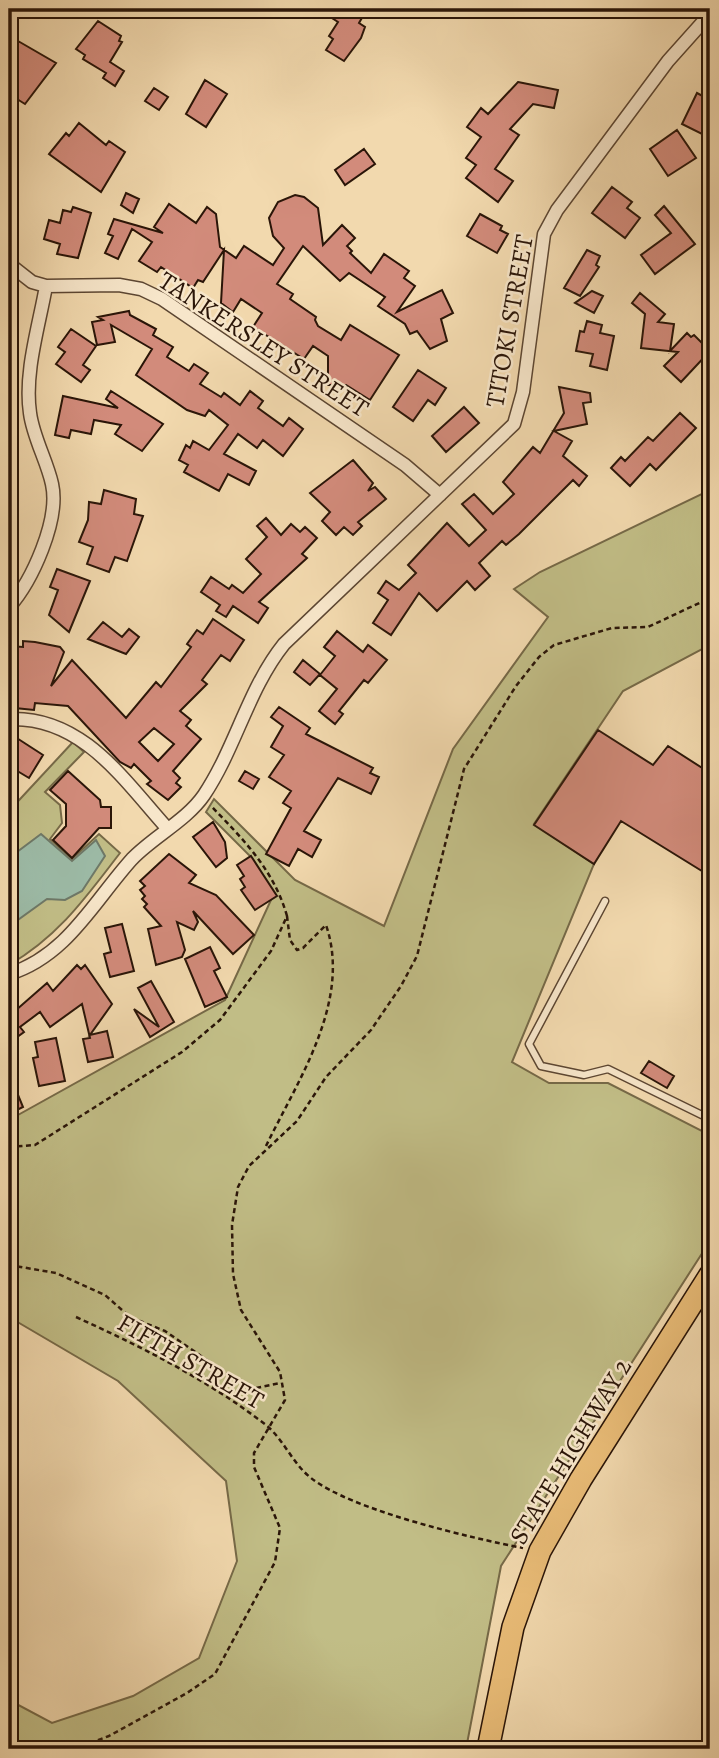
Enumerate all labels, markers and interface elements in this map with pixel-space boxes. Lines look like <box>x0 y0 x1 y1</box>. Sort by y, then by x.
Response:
street label: TITOKI STREET <box>477 232 542 410</box>
street label: TANKERSLEY STREET <box>152 263 376 426</box>
street label: FIFTH STREET <box>111 1305 270 1418</box>
street label: STATE HIGHWAY 2 <box>501 1352 640 1551</box>

